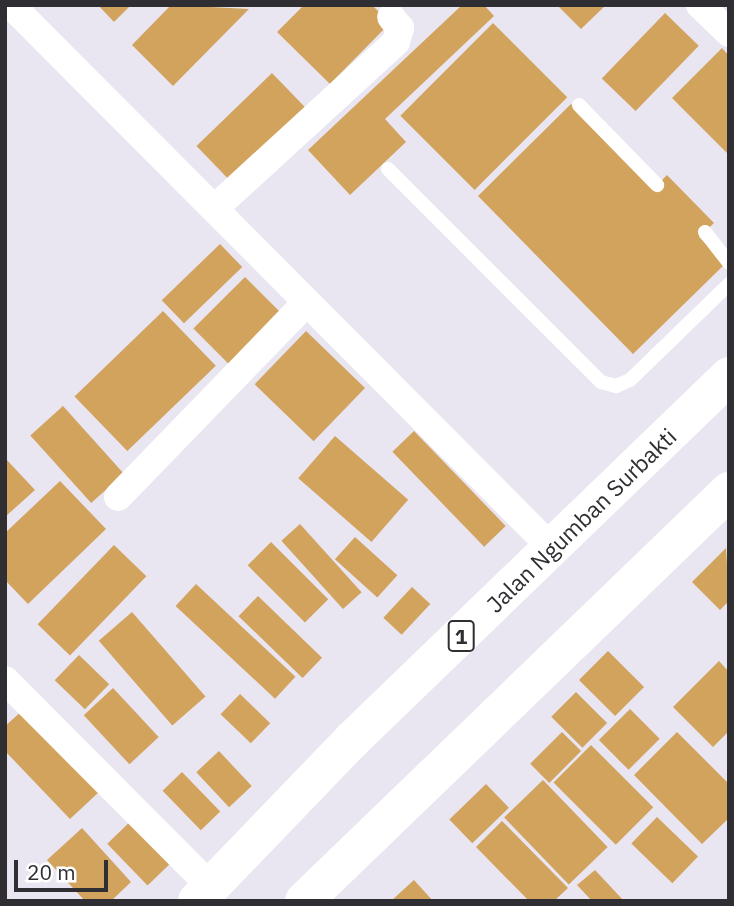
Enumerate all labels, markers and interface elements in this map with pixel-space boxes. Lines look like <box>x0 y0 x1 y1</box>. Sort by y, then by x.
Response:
street label: Jalan Ngumban Surbakti <box>480 422 682 618</box>
road number: 1 <box>447 618 475 654</box>
scale bar <box>18 846 112 890</box>
text: 20 m <box>27 858 76 886</box>

